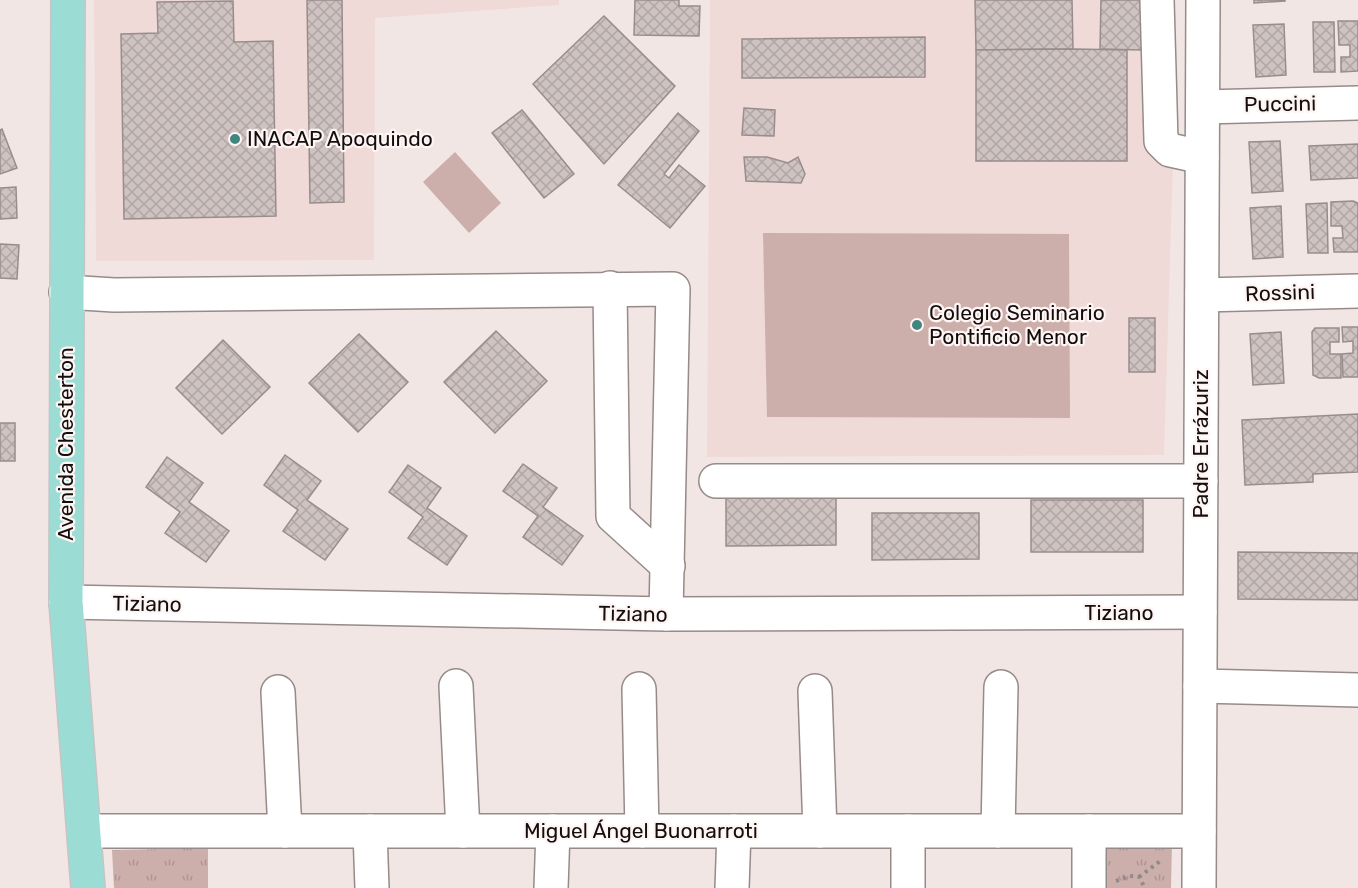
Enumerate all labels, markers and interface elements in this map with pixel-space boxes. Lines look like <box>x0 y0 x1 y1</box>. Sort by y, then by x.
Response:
street label: Puccini <box>1244 90 1316 117</box>
place label: INACAP Apoquindo <box>247 126 433 151</box>
marker: INACAP Apoquindo <box>228 132 242 146</box>
street label: Rossini <box>1245 279 1315 306</box>
place label: Colegio Seminario Pontificio Menor <box>929 300 1105 349</box>
marker: Colegio Seminario Pontificio Menor <box>910 318 924 332</box>
street label: Avenida Chesterton <box>53 347 78 541</box>
street label: Padre Errázuriz <box>1188 369 1213 519</box>
street label: Tiziano <box>112 590 182 617</box>
street label: Tiziano <box>598 600 668 627</box>
street label: Tiziano <box>1084 600 1154 625</box>
street label: Miguel Ángel Buonarroti <box>524 818 758 843</box>

